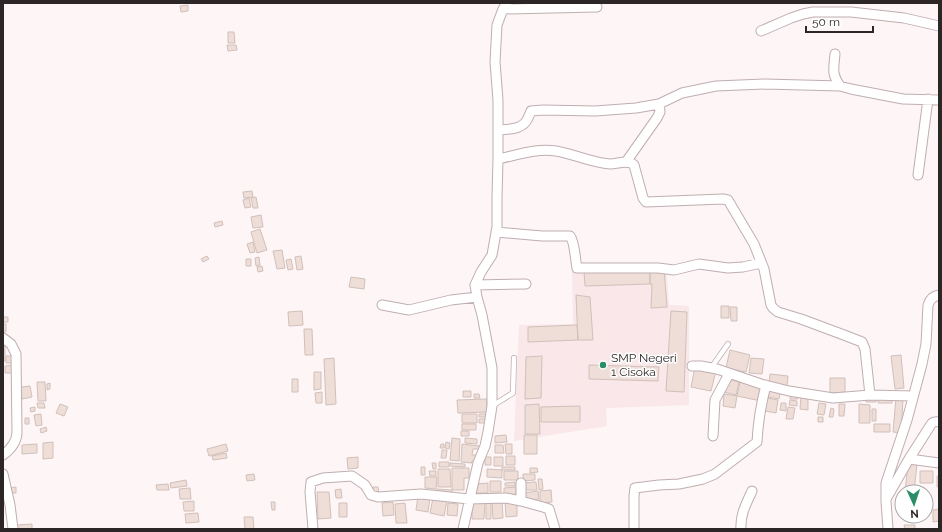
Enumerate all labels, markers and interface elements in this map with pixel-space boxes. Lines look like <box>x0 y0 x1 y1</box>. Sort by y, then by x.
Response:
scale bar <box>806 8 873 34</box>
text: 50 m <box>812 15 840 29</box>
place label: SMP Negeri 1 Cisoka <box>611 351 677 379</box>
marker: SMP Negeri 1 Cisoka <box>598 360 608 370</box>
north arrow <box>894 484 934 524</box>
text: N <box>910 507 919 520</box>

